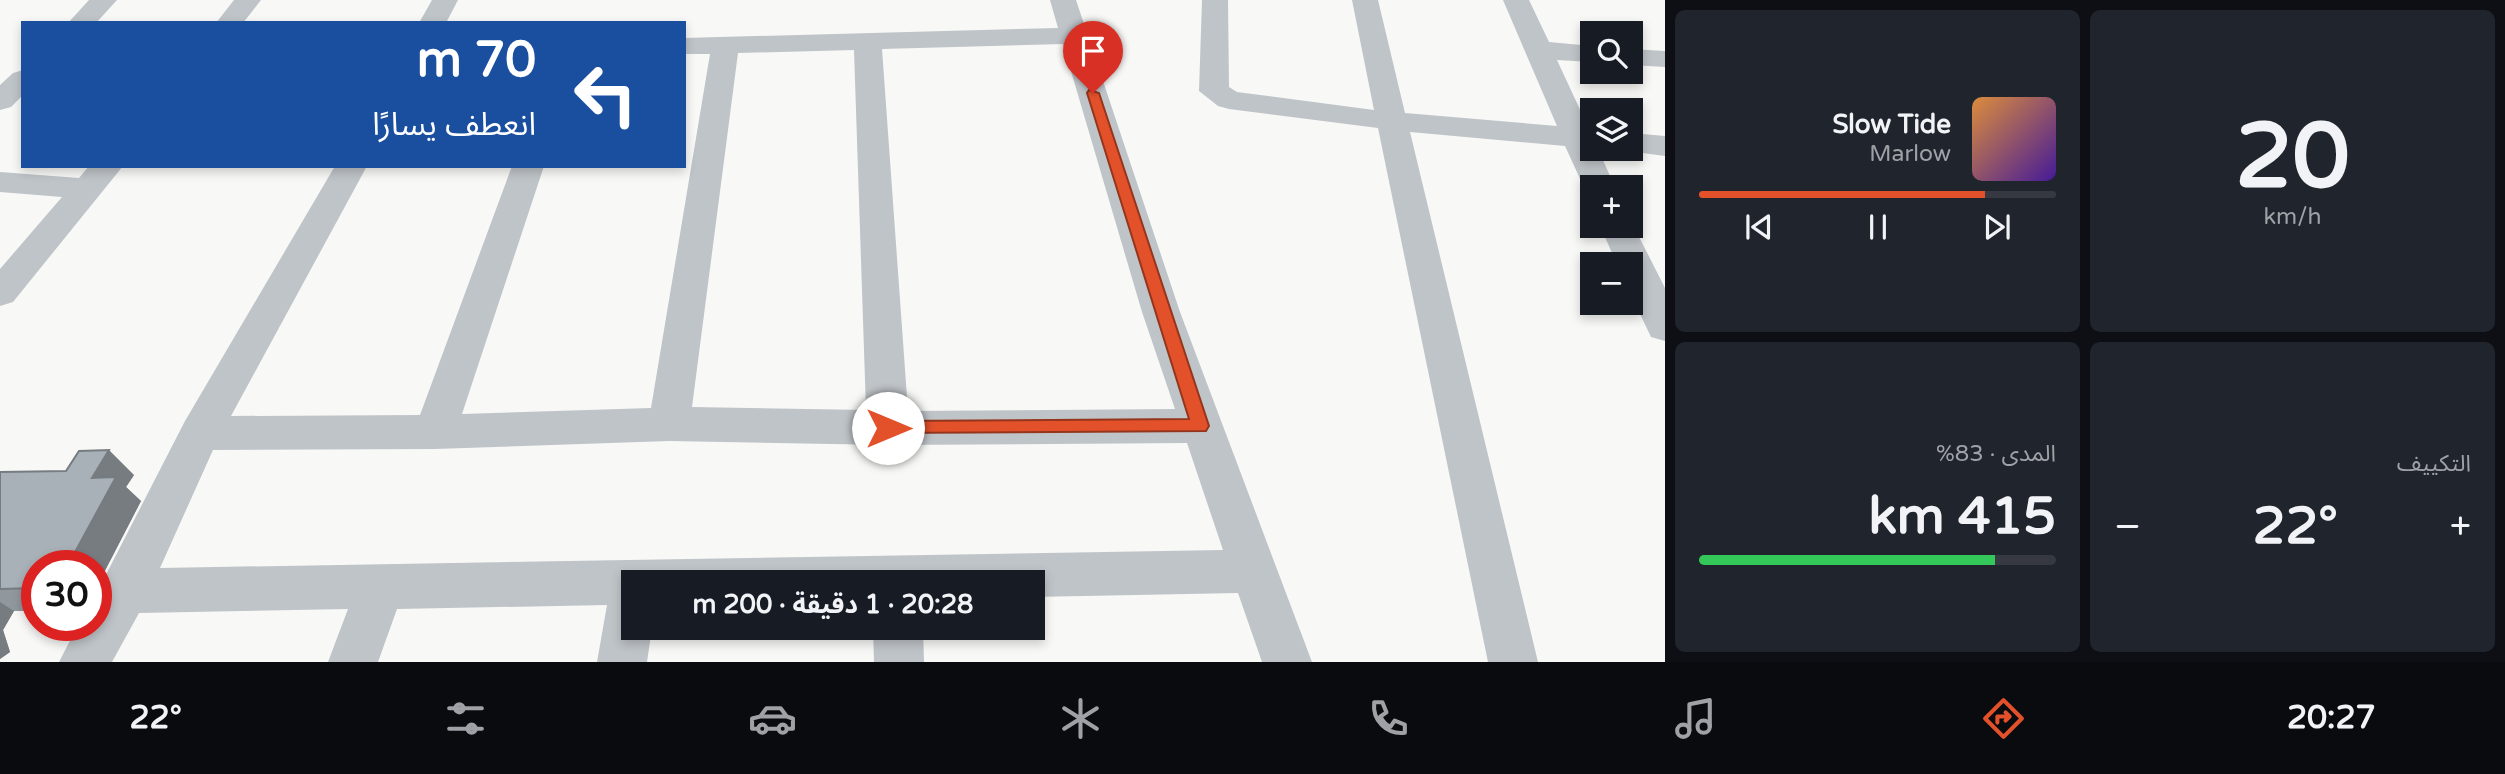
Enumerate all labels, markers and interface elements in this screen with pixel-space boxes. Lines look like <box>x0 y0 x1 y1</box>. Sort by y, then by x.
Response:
pin <box>1063 21 1123 93</box>
map controls <box>1580 21 1643 315</box>
button: search <box>1580 21 1643 84</box>
text: 70 m <box>417 31 536 90</box>
icon: arrive <box>1074 32 1112 70</box>
icon: left <box>560 49 651 140</box>
button: layers <box>1580 98 1643 161</box>
text: 20 <box>2235 102 2350 212</box>
text: انعطف يسارًا <box>372 106 536 144</box>
text: Slow Tide <box>1833 109 1951 140</box>
text: Marlow <box>1869 140 1951 168</box>
button: + <box>1580 175 1643 238</box>
text: km/h <box>2264 203 2321 231</box>
icon: previous <box>1740 208 1778 246</box>
icon: pause <box>1859 208 1897 246</box>
icon: next <box>1978 208 2016 246</box>
button: − <box>1580 252 1643 315</box>
position arrow <box>851 391 925 465</box>
text: المدى · 83% <box>1936 440 2056 468</box>
text: التكييف <box>2397 450 2471 478</box>
text: 415 km <box>1868 485 2056 548</box>
text: 22° <box>2253 495 2338 558</box>
text: − <box>2114 504 2141 550</box>
text: + <box>2450 504 2471 550</box>
speed limit sign: 30 <box>21 550 112 641</box>
text: 20:28 · 1 دقيقة · 200 m <box>693 589 973 620</box>
icon: filters <box>441 694 490 743</box>
icon: car <box>748 694 797 743</box>
icon: climate <box>1056 694 1105 743</box>
icon: phone <box>1364 694 1413 743</box>
icon: music <box>1671 694 1720 743</box>
icon: directions <box>1979 694 2028 743</box>
text: 22° <box>129 699 182 737</box>
text: 20:27 <box>2287 699 2376 737</box>

